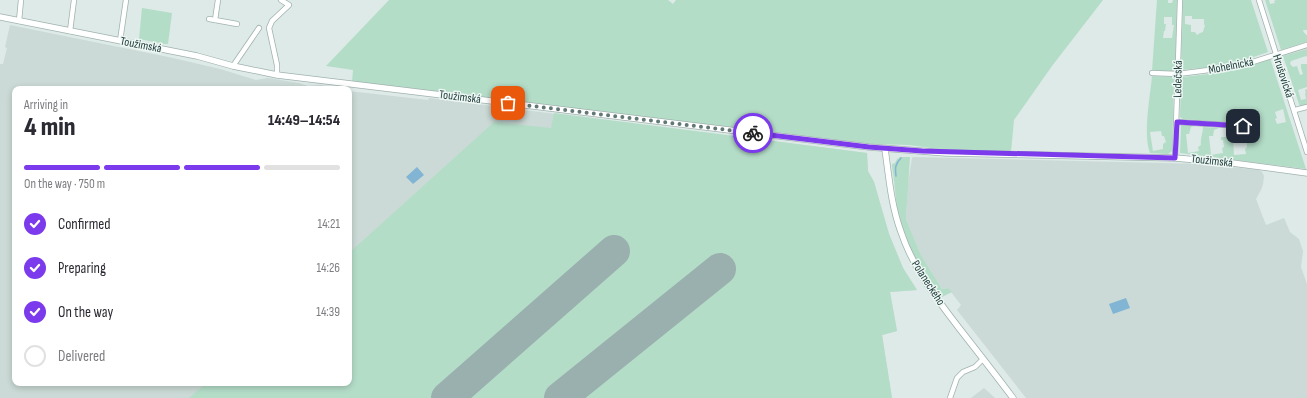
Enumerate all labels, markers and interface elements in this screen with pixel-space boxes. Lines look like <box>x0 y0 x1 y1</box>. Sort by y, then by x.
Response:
street label: Toužimská <box>119 34 163 56</box>
street label: Hrušovická <box>1269 52 1297 100</box>
street label: Mohelnická <box>1207 54 1255 78</box>
street label: Ledečská <box>1170 60 1186 98</box>
pin <box>491 86 525 120</box>
street label: Toužimská <box>438 87 482 107</box>
icon: bag <box>497 92 519 114</box>
text: Arriving in <box>24 97 68 113</box>
pin <box>1226 109 1260 143</box>
text: 14:49–14:54 <box>268 111 340 130</box>
text: 4 min <box>24 112 75 143</box>
courier <box>733 113 773 153</box>
icon: home <box>1232 115 1254 137</box>
icon: bike <box>742 122 764 144</box>
street label: Toužimská <box>1190 151 1234 171</box>
text: On the way · 750 m <box>24 176 105 192</box>
icon: check <box>24 213 46 235</box>
text: Confirmed <box>58 215 111 234</box>
text: 14:21 <box>318 216 340 232</box>
icon: check <box>24 257 46 279</box>
street label: Polaneckého <box>908 258 948 308</box>
text: Preparing <box>58 259 106 278</box>
text: 14:26 <box>317 260 340 276</box>
icon: check <box>24 301 46 323</box>
text: On the way <box>58 303 113 322</box>
text: 14:39 <box>316 304 340 320</box>
text: Delivered <box>58 347 105 366</box>

